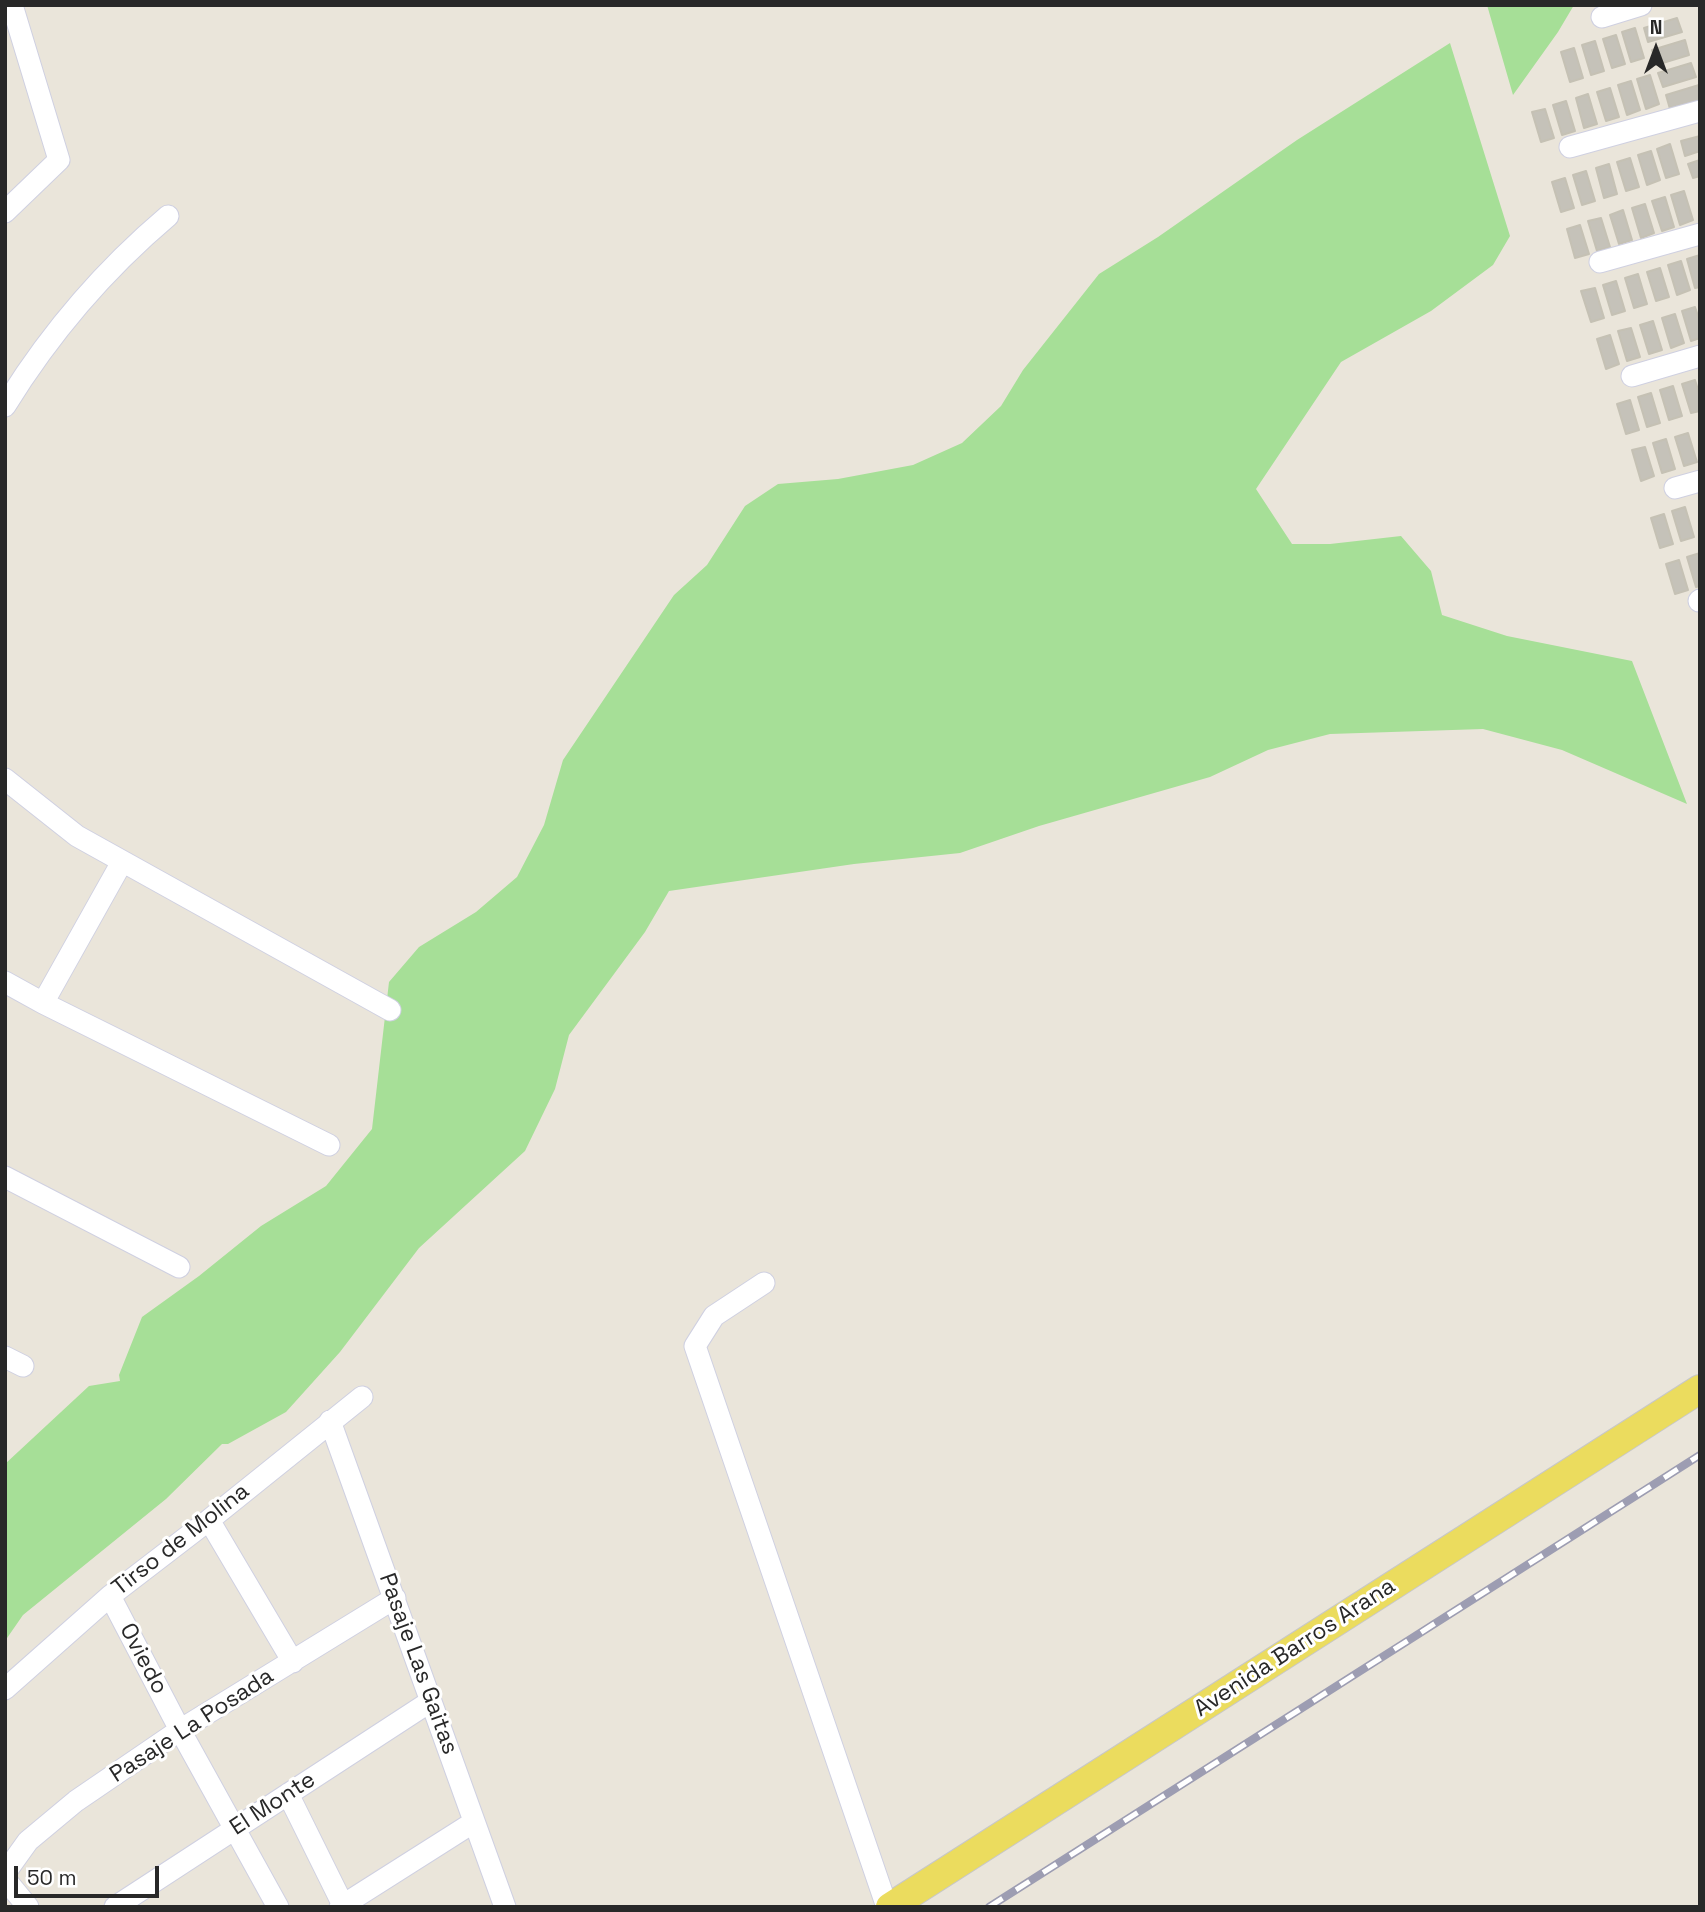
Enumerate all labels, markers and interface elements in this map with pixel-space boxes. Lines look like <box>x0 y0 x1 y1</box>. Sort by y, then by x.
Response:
north arrow <box>1621 14 1691 84</box>
text: N <box>1650 15 1662 40</box>
street label: Tirso de Molina <box>107 1478 255 1602</box>
street label: Pasaje Las Gaitas <box>372 1570 464 1758</box>
street label: Avenida Barros Arana <box>1189 1573 1401 1723</box>
street label: Oviedo <box>113 1619 173 1699</box>
street label: Pasaje La Posada <box>105 1663 279 1789</box>
street label: El Monte <box>225 1766 321 1842</box>
scale bar <box>18 1853 163 1897</box>
text: 50 m <box>27 1864 77 1891</box>

